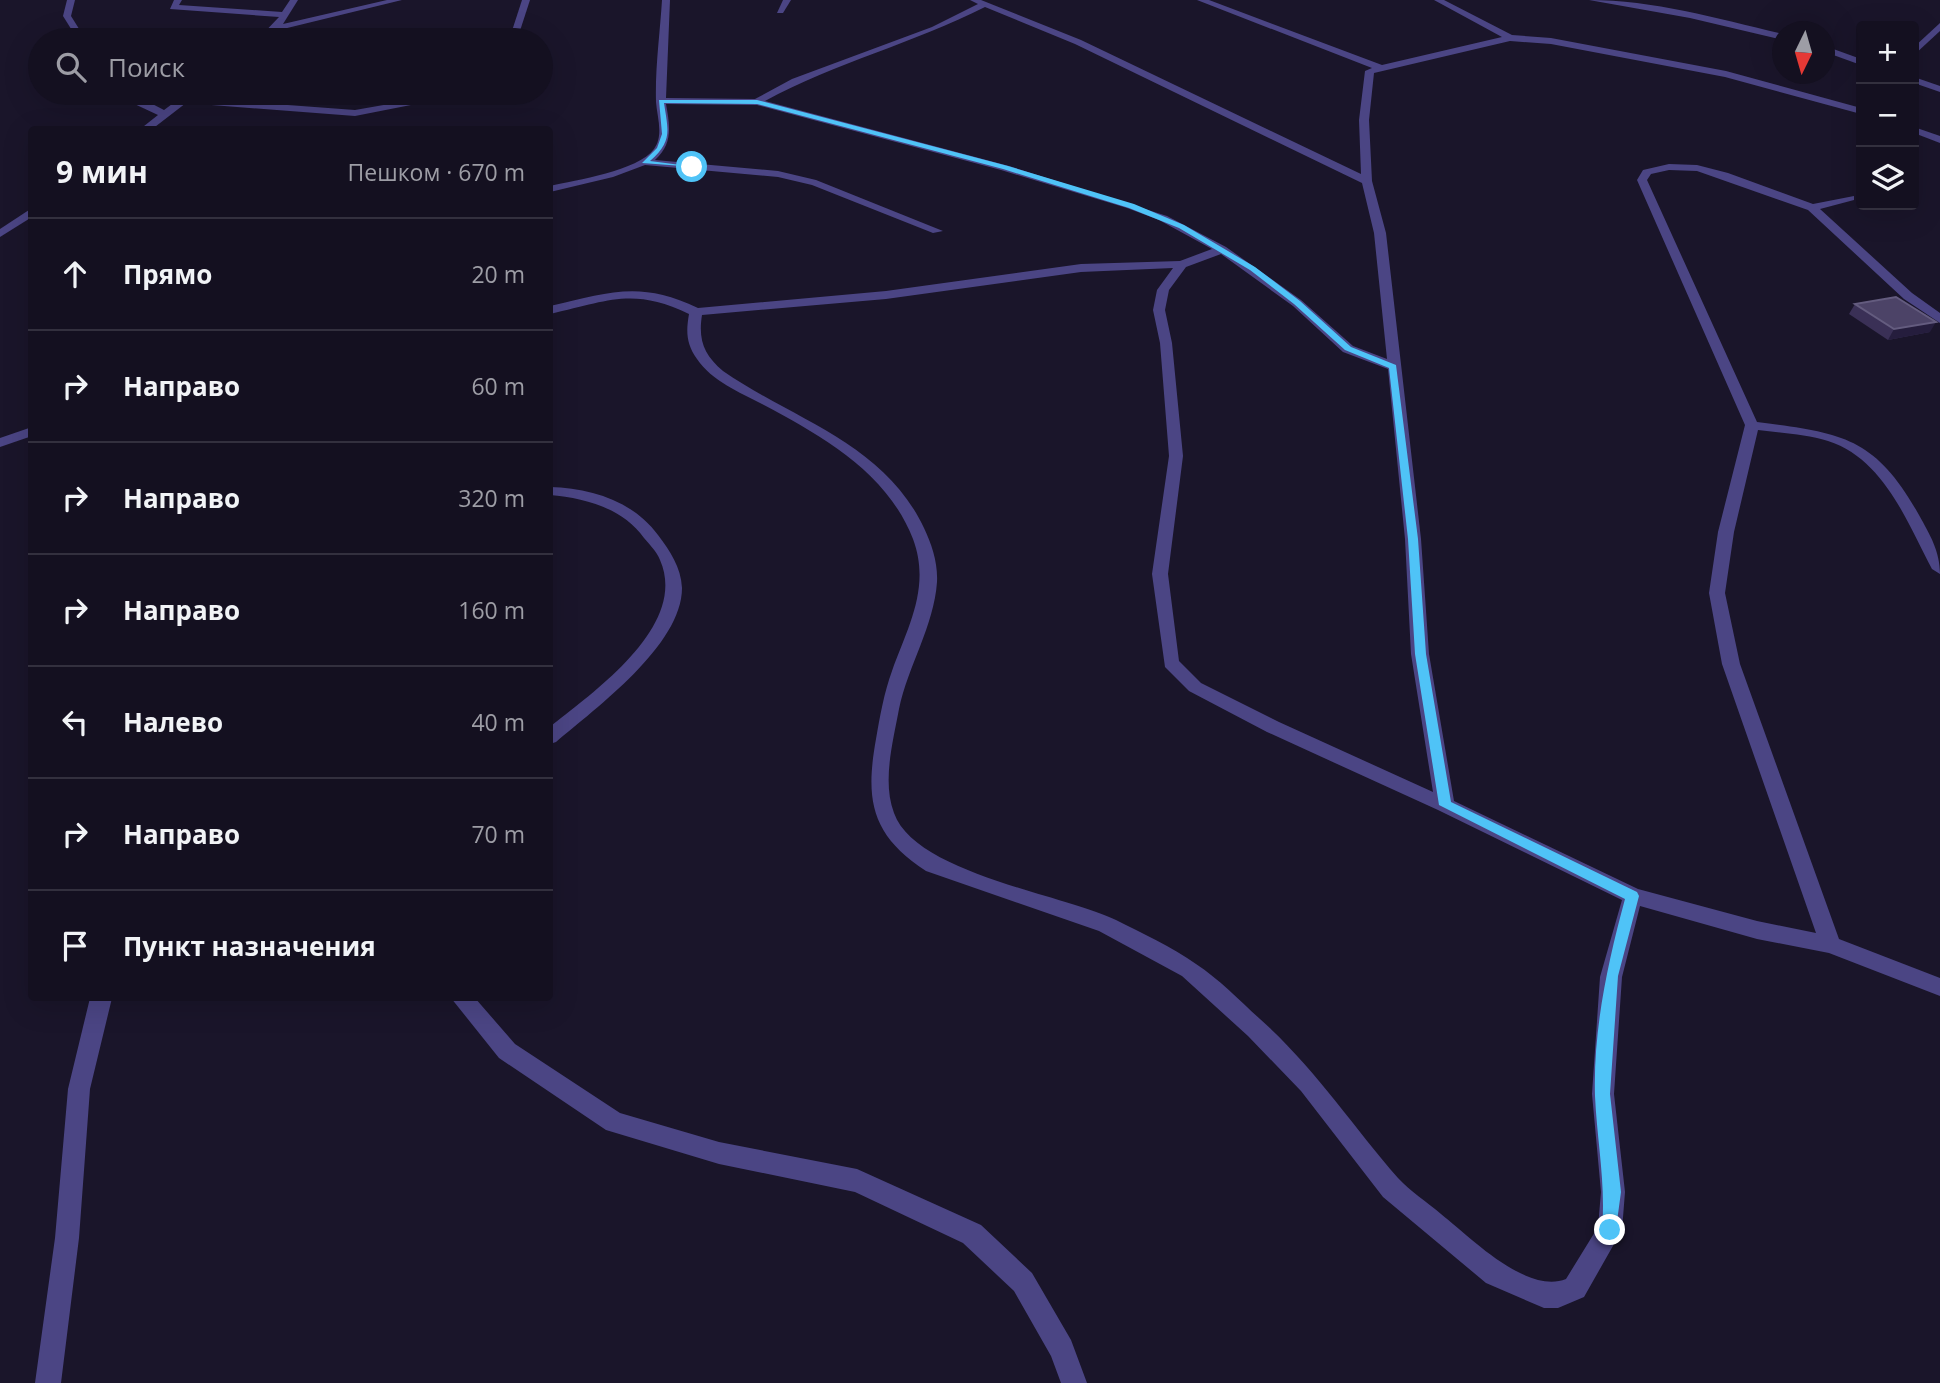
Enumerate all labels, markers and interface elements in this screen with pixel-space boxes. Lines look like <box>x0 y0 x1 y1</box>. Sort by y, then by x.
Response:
north arrow <box>1772 21 1835 84</box>
map controls <box>1856 21 1919 210</box>
button: + <box>1856 21 1919 84</box>
search box <box>28 28 553 105</box>
icon: search <box>52 48 90 86</box>
text: Поиск <box>108 49 185 85</box>
button: − <box>1856 84 1919 147</box>
button: layers <box>1856 147 1919 210</box>
text: 9 мин <box>56 151 148 192</box>
route start <box>676 151 707 182</box>
text: Пешком · 670 m <box>348 156 525 188</box>
icon: ahead <box>56 255 94 293</box>
text: Прямо <box>123 256 212 292</box>
text: 20 m <box>471 258 525 290</box>
icon: right <box>56 367 94 405</box>
text: Направо <box>123 368 240 404</box>
text: 60 m <box>471 370 525 402</box>
icon: right <box>56 479 94 517</box>
text: Направо <box>123 480 240 516</box>
text: 320 m <box>458 482 525 514</box>
icon: right <box>56 591 94 629</box>
text: Направо <box>123 592 240 628</box>
text: 160 m <box>458 594 525 626</box>
icon: left <box>56 703 94 741</box>
text: Налево <box>123 704 223 740</box>
text: 40 m <box>471 706 525 738</box>
icon: right <box>56 815 94 853</box>
text: Направо <box>123 816 240 852</box>
text: 70 m <box>471 818 525 850</box>
icon: arrive <box>56 927 94 965</box>
text: Пункт назначения <box>123 928 376 964</box>
route end <box>1594 1214 1625 1245</box>

